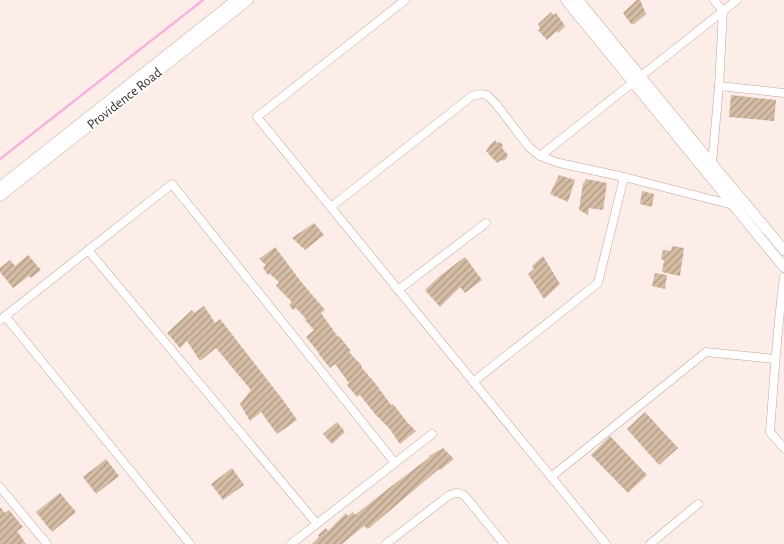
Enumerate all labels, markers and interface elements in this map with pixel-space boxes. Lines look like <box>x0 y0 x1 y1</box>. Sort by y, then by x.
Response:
street label: Providence Road <box>85 65 165 132</box>

